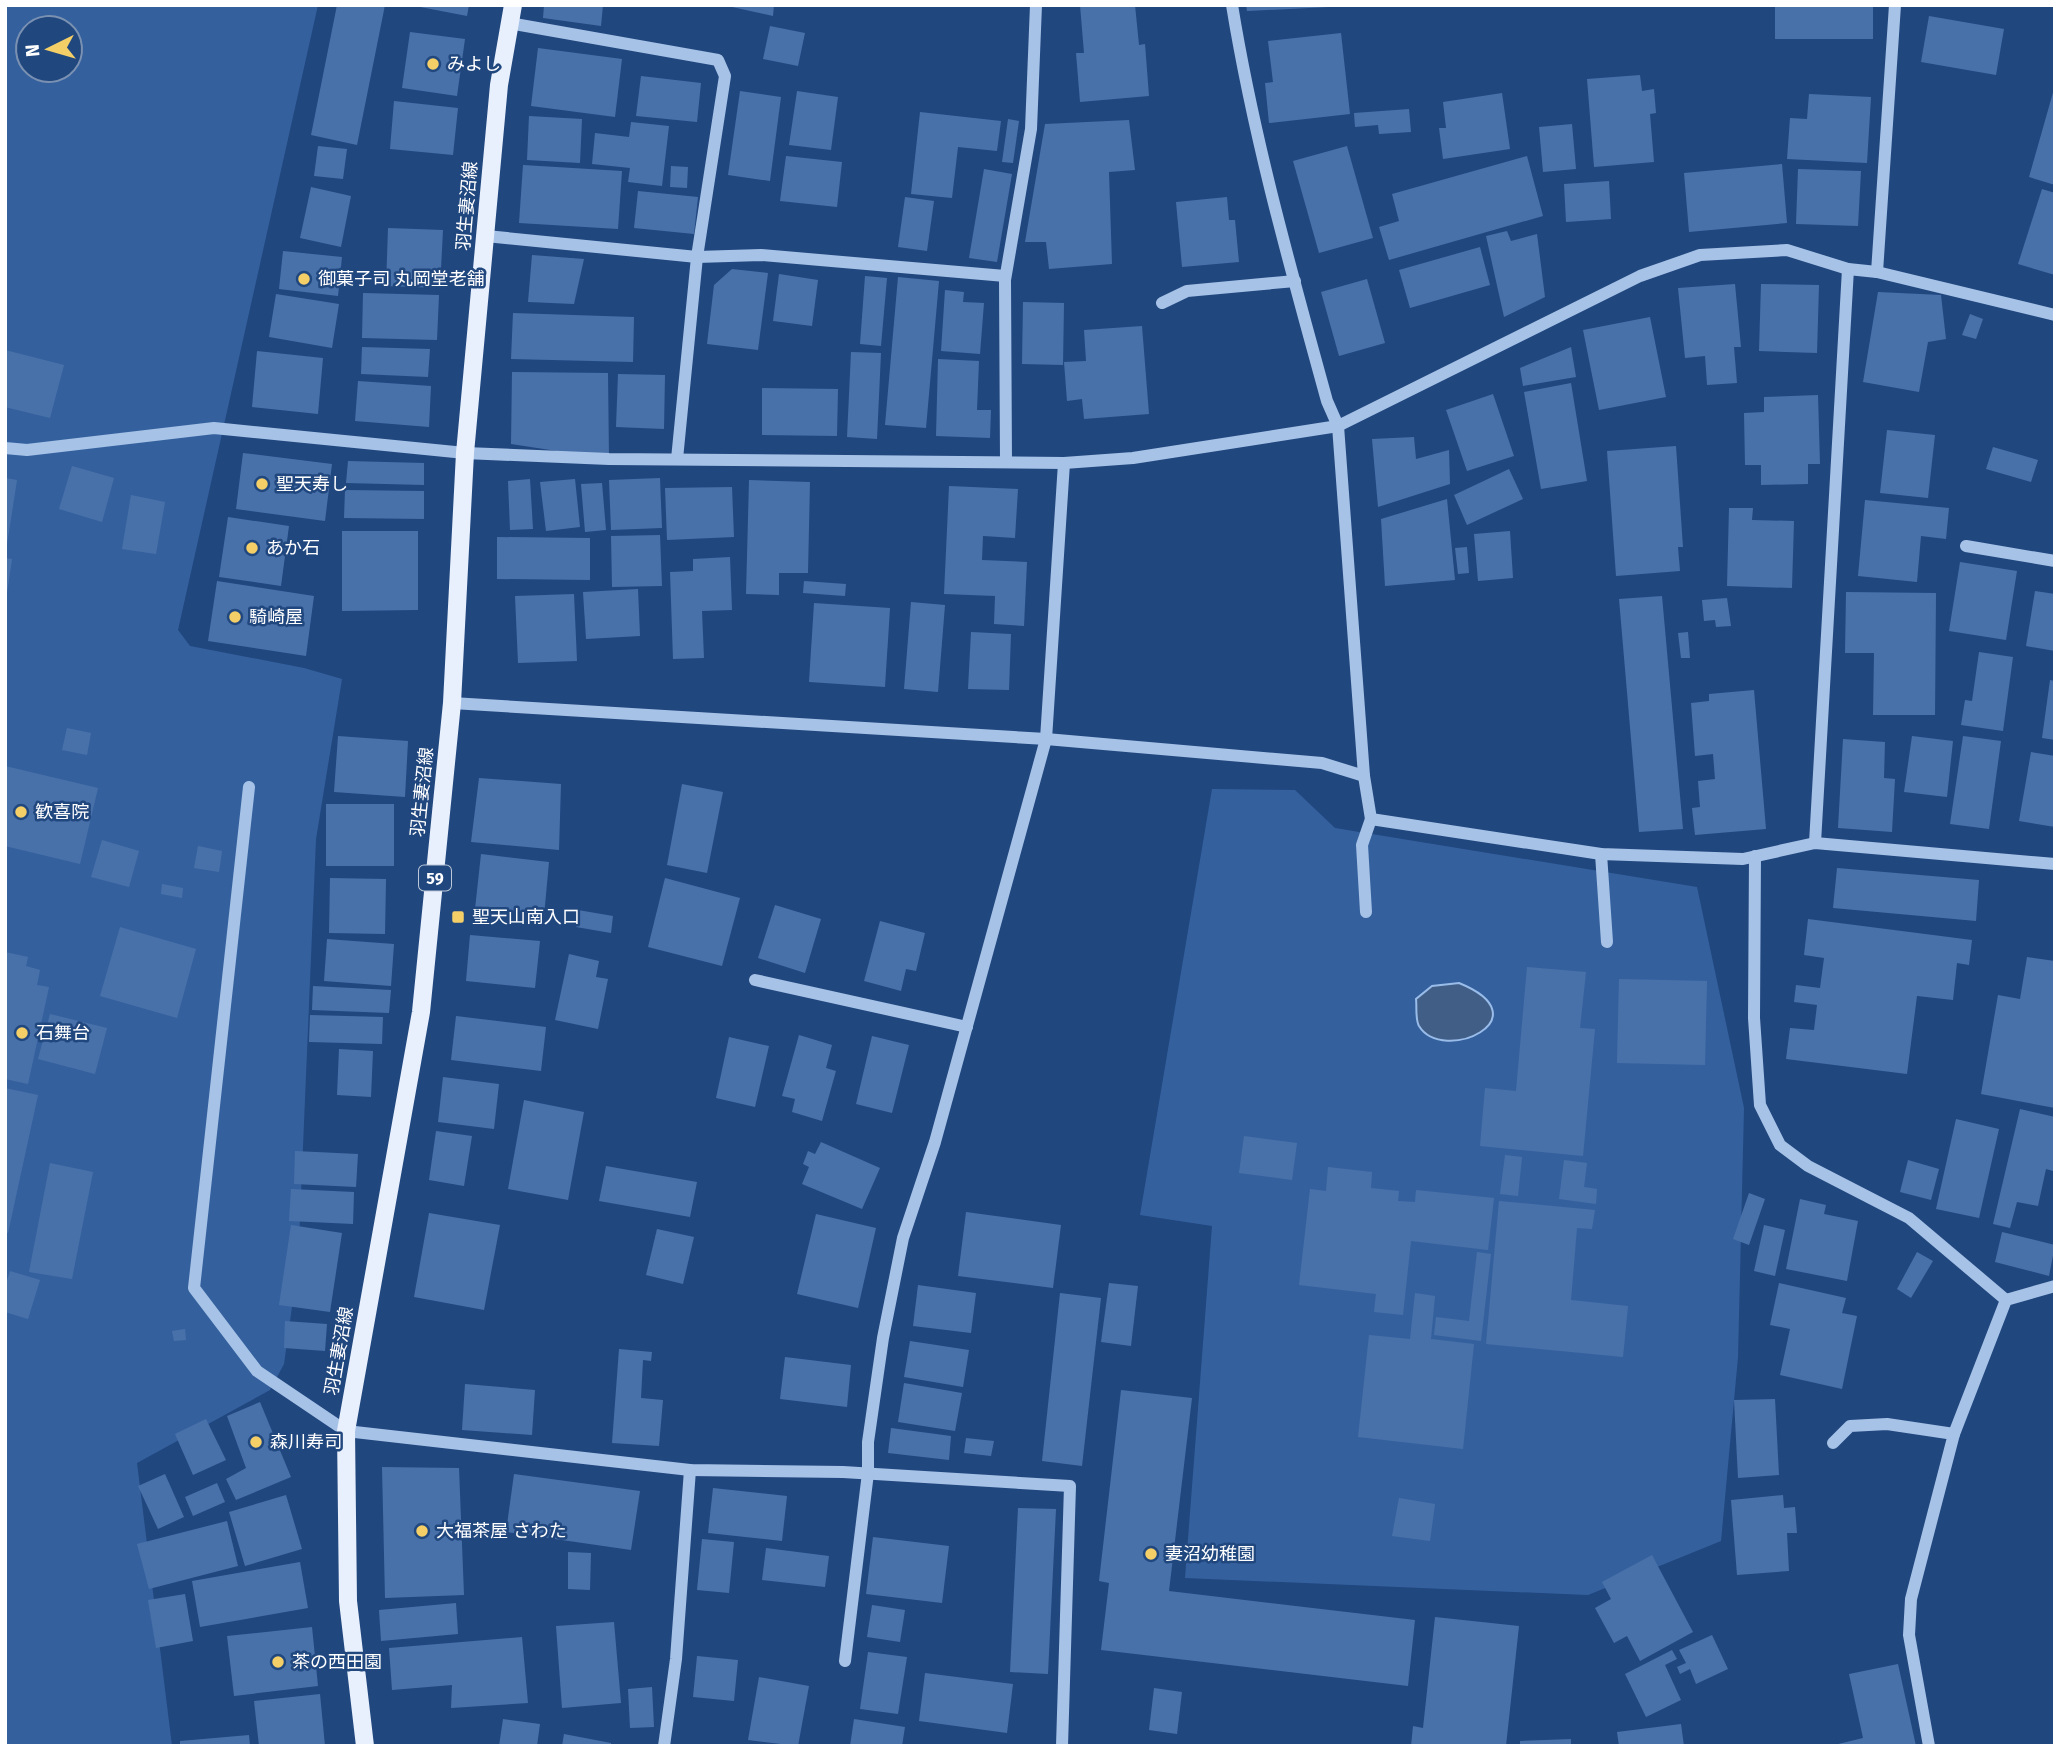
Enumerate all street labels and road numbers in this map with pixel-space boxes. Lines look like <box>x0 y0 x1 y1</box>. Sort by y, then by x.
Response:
street label: 羽生妻沼線 <box>452 160 482 252</box>
street label: 羽生妻沼線 <box>406 746 438 838</box>
road number: 59 <box>419 866 451 890</box>
street label: 羽生妻沼線 <box>320 1305 358 1397</box>

